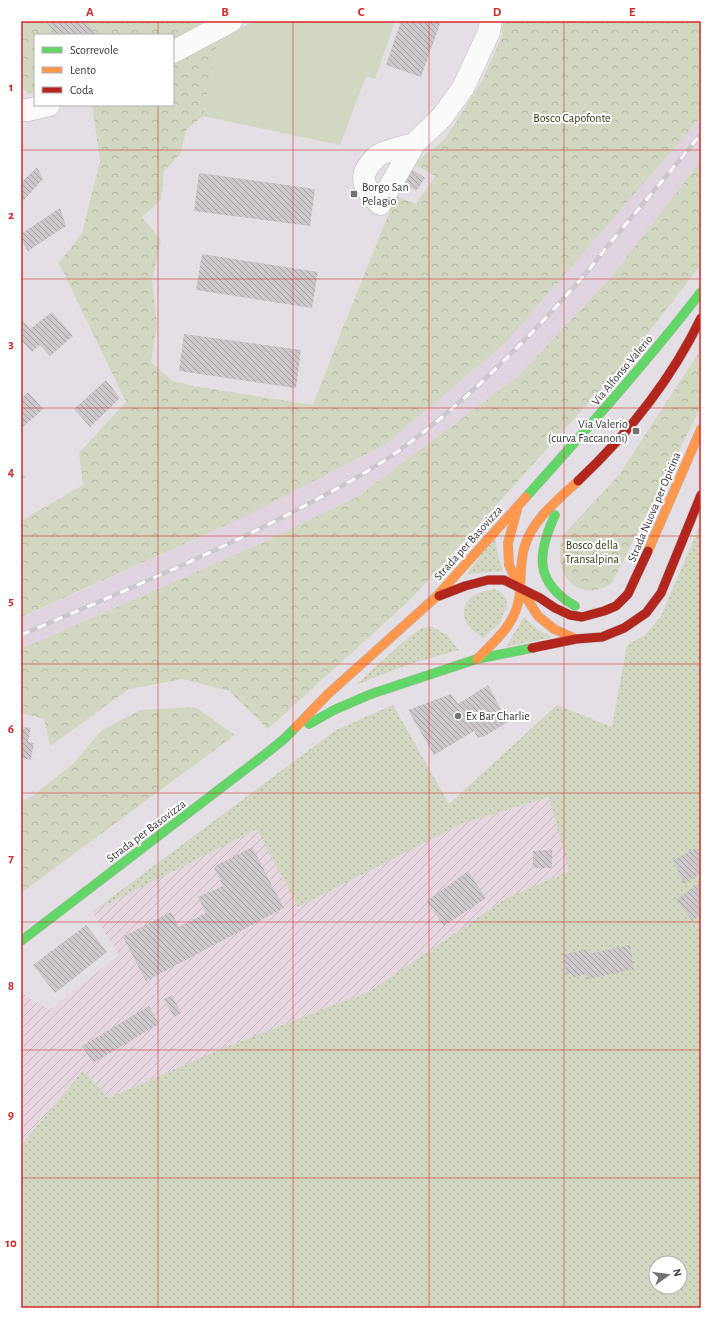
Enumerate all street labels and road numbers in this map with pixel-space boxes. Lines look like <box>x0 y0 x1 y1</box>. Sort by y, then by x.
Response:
street label: Via Alfonso Valerio <box>589 332 655 407</box>
street label: Strada Nuova per Opicina <box>625 450 683 564</box>
street label: Strada per Basovizza <box>432 503 505 583</box>
street label: Strada per Basovizza <box>104 797 188 865</box>

